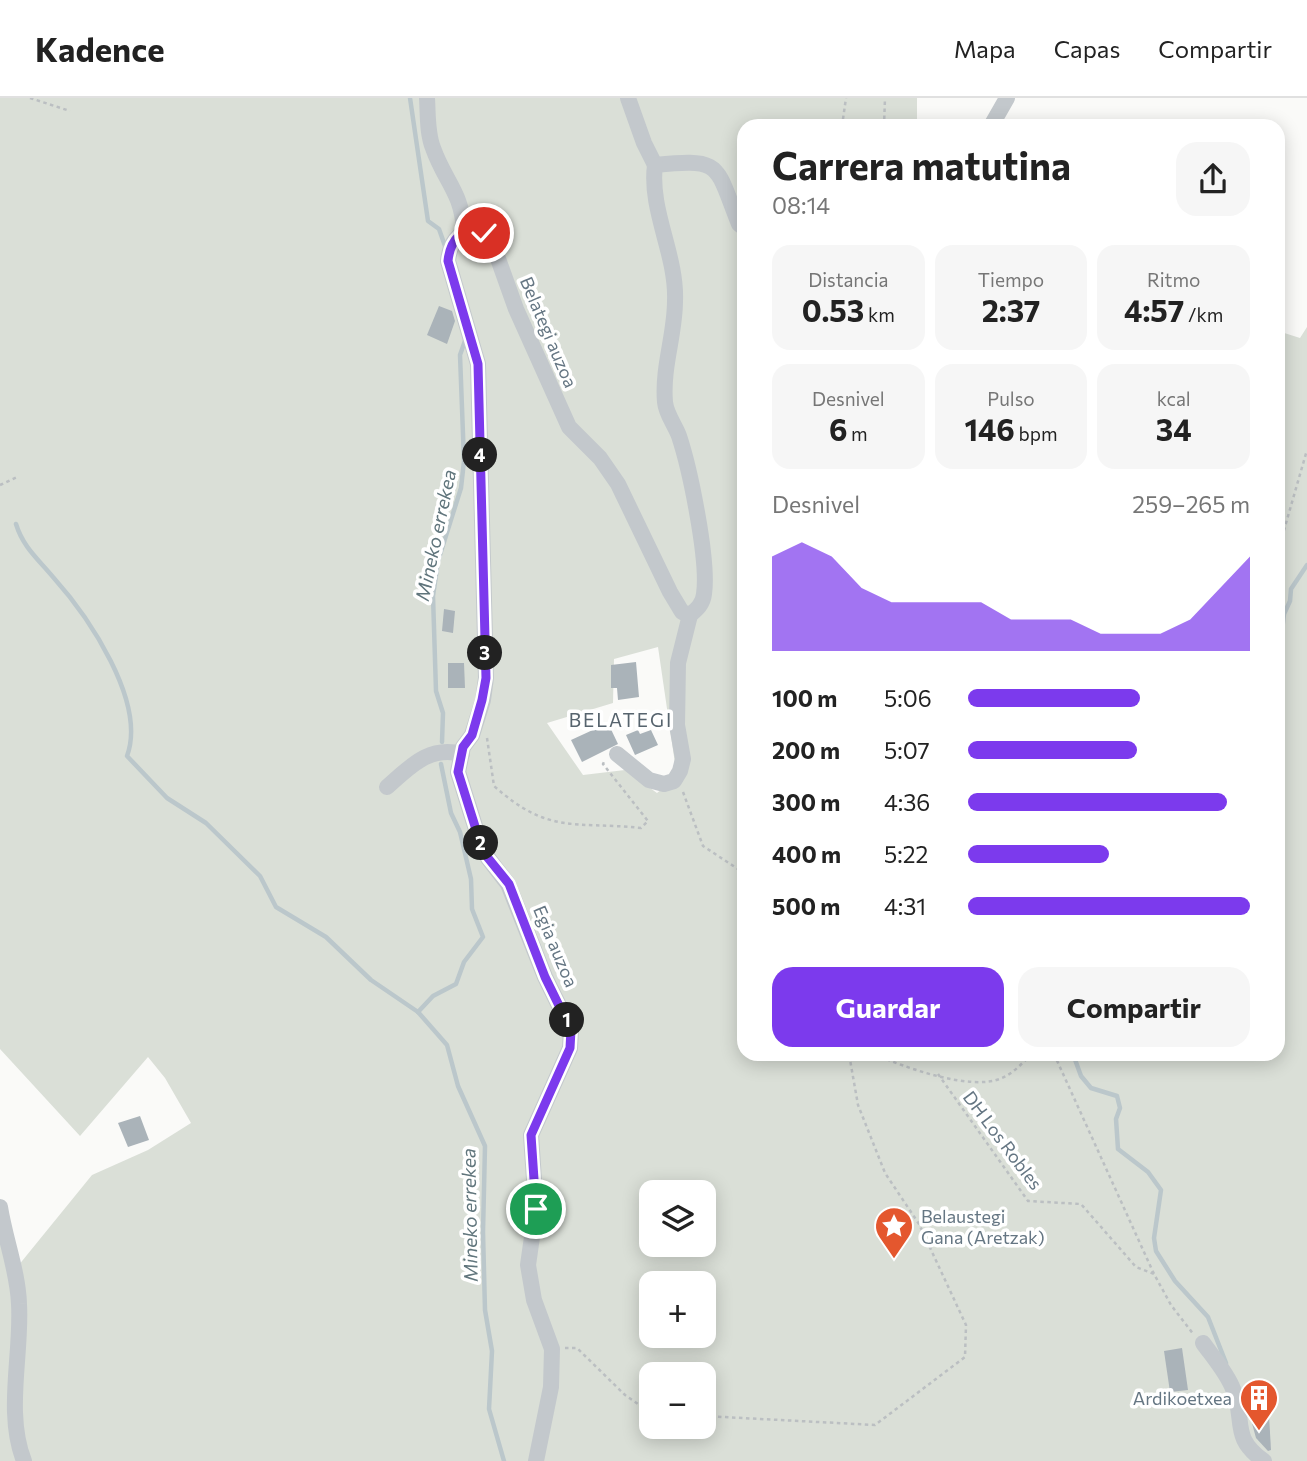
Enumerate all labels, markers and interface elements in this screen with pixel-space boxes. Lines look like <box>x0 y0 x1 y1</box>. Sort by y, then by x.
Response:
text: Kadence <box>35 28 165 69</box>
text: Mapa <box>954 34 1016 63</box>
text: Capas <box>1054 34 1120 63</box>
text: Compartir <box>1158 34 1272 63</box>
text: Carrera matutina <box>772 141 1071 188</box>
button: share <box>1176 142 1250 216</box>
text: 08:14 <box>772 191 830 219</box>
pin <box>454 203 514 263</box>
icon: check <box>465 214 503 252</box>
text: Distancia <box>808 268 888 291</box>
text: Tiempo <box>978 268 1044 291</box>
text: Ritmo <box>1147 268 1200 291</box>
street label: Belategi auzoa <box>516 273 582 391</box>
text: 0.53 <box>802 291 864 328</box>
text: 2:37 <box>982 291 1040 328</box>
text: 4:57 <box>1124 291 1184 328</box>
text: km <box>864 303 895 326</box>
text: /km <box>1184 303 1223 326</box>
text: Desnivel <box>812 387 885 410</box>
text: Pulso <box>987 387 1035 410</box>
text: kcal <box>1157 387 1191 410</box>
text: 6 <box>829 410 847 447</box>
text: 146 <box>964 410 1015 447</box>
text: 34 <box>1156 410 1192 447</box>
text: m <box>847 422 868 445</box>
text: bpm <box>1015 422 1058 445</box>
pin: 4 <box>462 438 498 472</box>
text: 4 <box>474 443 485 466</box>
water label: Mineko errekea <box>410 467 460 603</box>
text: Desnivel <box>772 490 860 518</box>
text: 259–265 m <box>1132 490 1250 518</box>
pin: 3 <box>468 636 503 670</box>
text: 3 <box>479 641 490 664</box>
text: 100 m <box>772 684 837 712</box>
text: 5:06 <box>884 684 932 712</box>
district label: BELATEGI <box>569 708 673 731</box>
text: 200 m <box>772 736 840 764</box>
text: 5:07 <box>884 736 930 764</box>
text: 300 m <box>772 788 840 816</box>
text: 4:36 <box>884 788 930 816</box>
pin: 2 <box>463 826 498 860</box>
text: 2 <box>475 831 486 854</box>
text: 400 m <box>772 840 841 868</box>
text: 5:22 <box>884 840 928 868</box>
text: 500 m <box>772 892 840 920</box>
text: 4:31 <box>884 892 926 920</box>
street label: Egia auzoa <box>529 902 583 990</box>
button: Guardar <box>772 967 1004 1047</box>
button: Compartir <box>1018 967 1250 1047</box>
pin: 1 <box>550 1002 584 1038</box>
text: 1 <box>562 1008 571 1031</box>
street label: DH Los Robles <box>959 1086 1047 1194</box>
water label: Mineko errekea <box>456 1148 482 1282</box>
pin <box>506 1179 566 1239</box>
map controls <box>639 1180 716 1439</box>
button: layers <box>639 1180 716 1257</box>
icon: arrive <box>517 1190 555 1228</box>
place icon: Belaustegi Gana (Aretzak) <box>873 1205 915 1260</box>
place label: Belaustegi Gana (Aretzak) <box>921 1205 1045 1248</box>
button: + <box>639 1271 716 1348</box>
button: − <box>639 1362 716 1439</box>
building icon: Ardikoetxea <box>1238 1377 1280 1432</box>
place label: Ardikoetxea <box>1133 1387 1232 1409</box>

